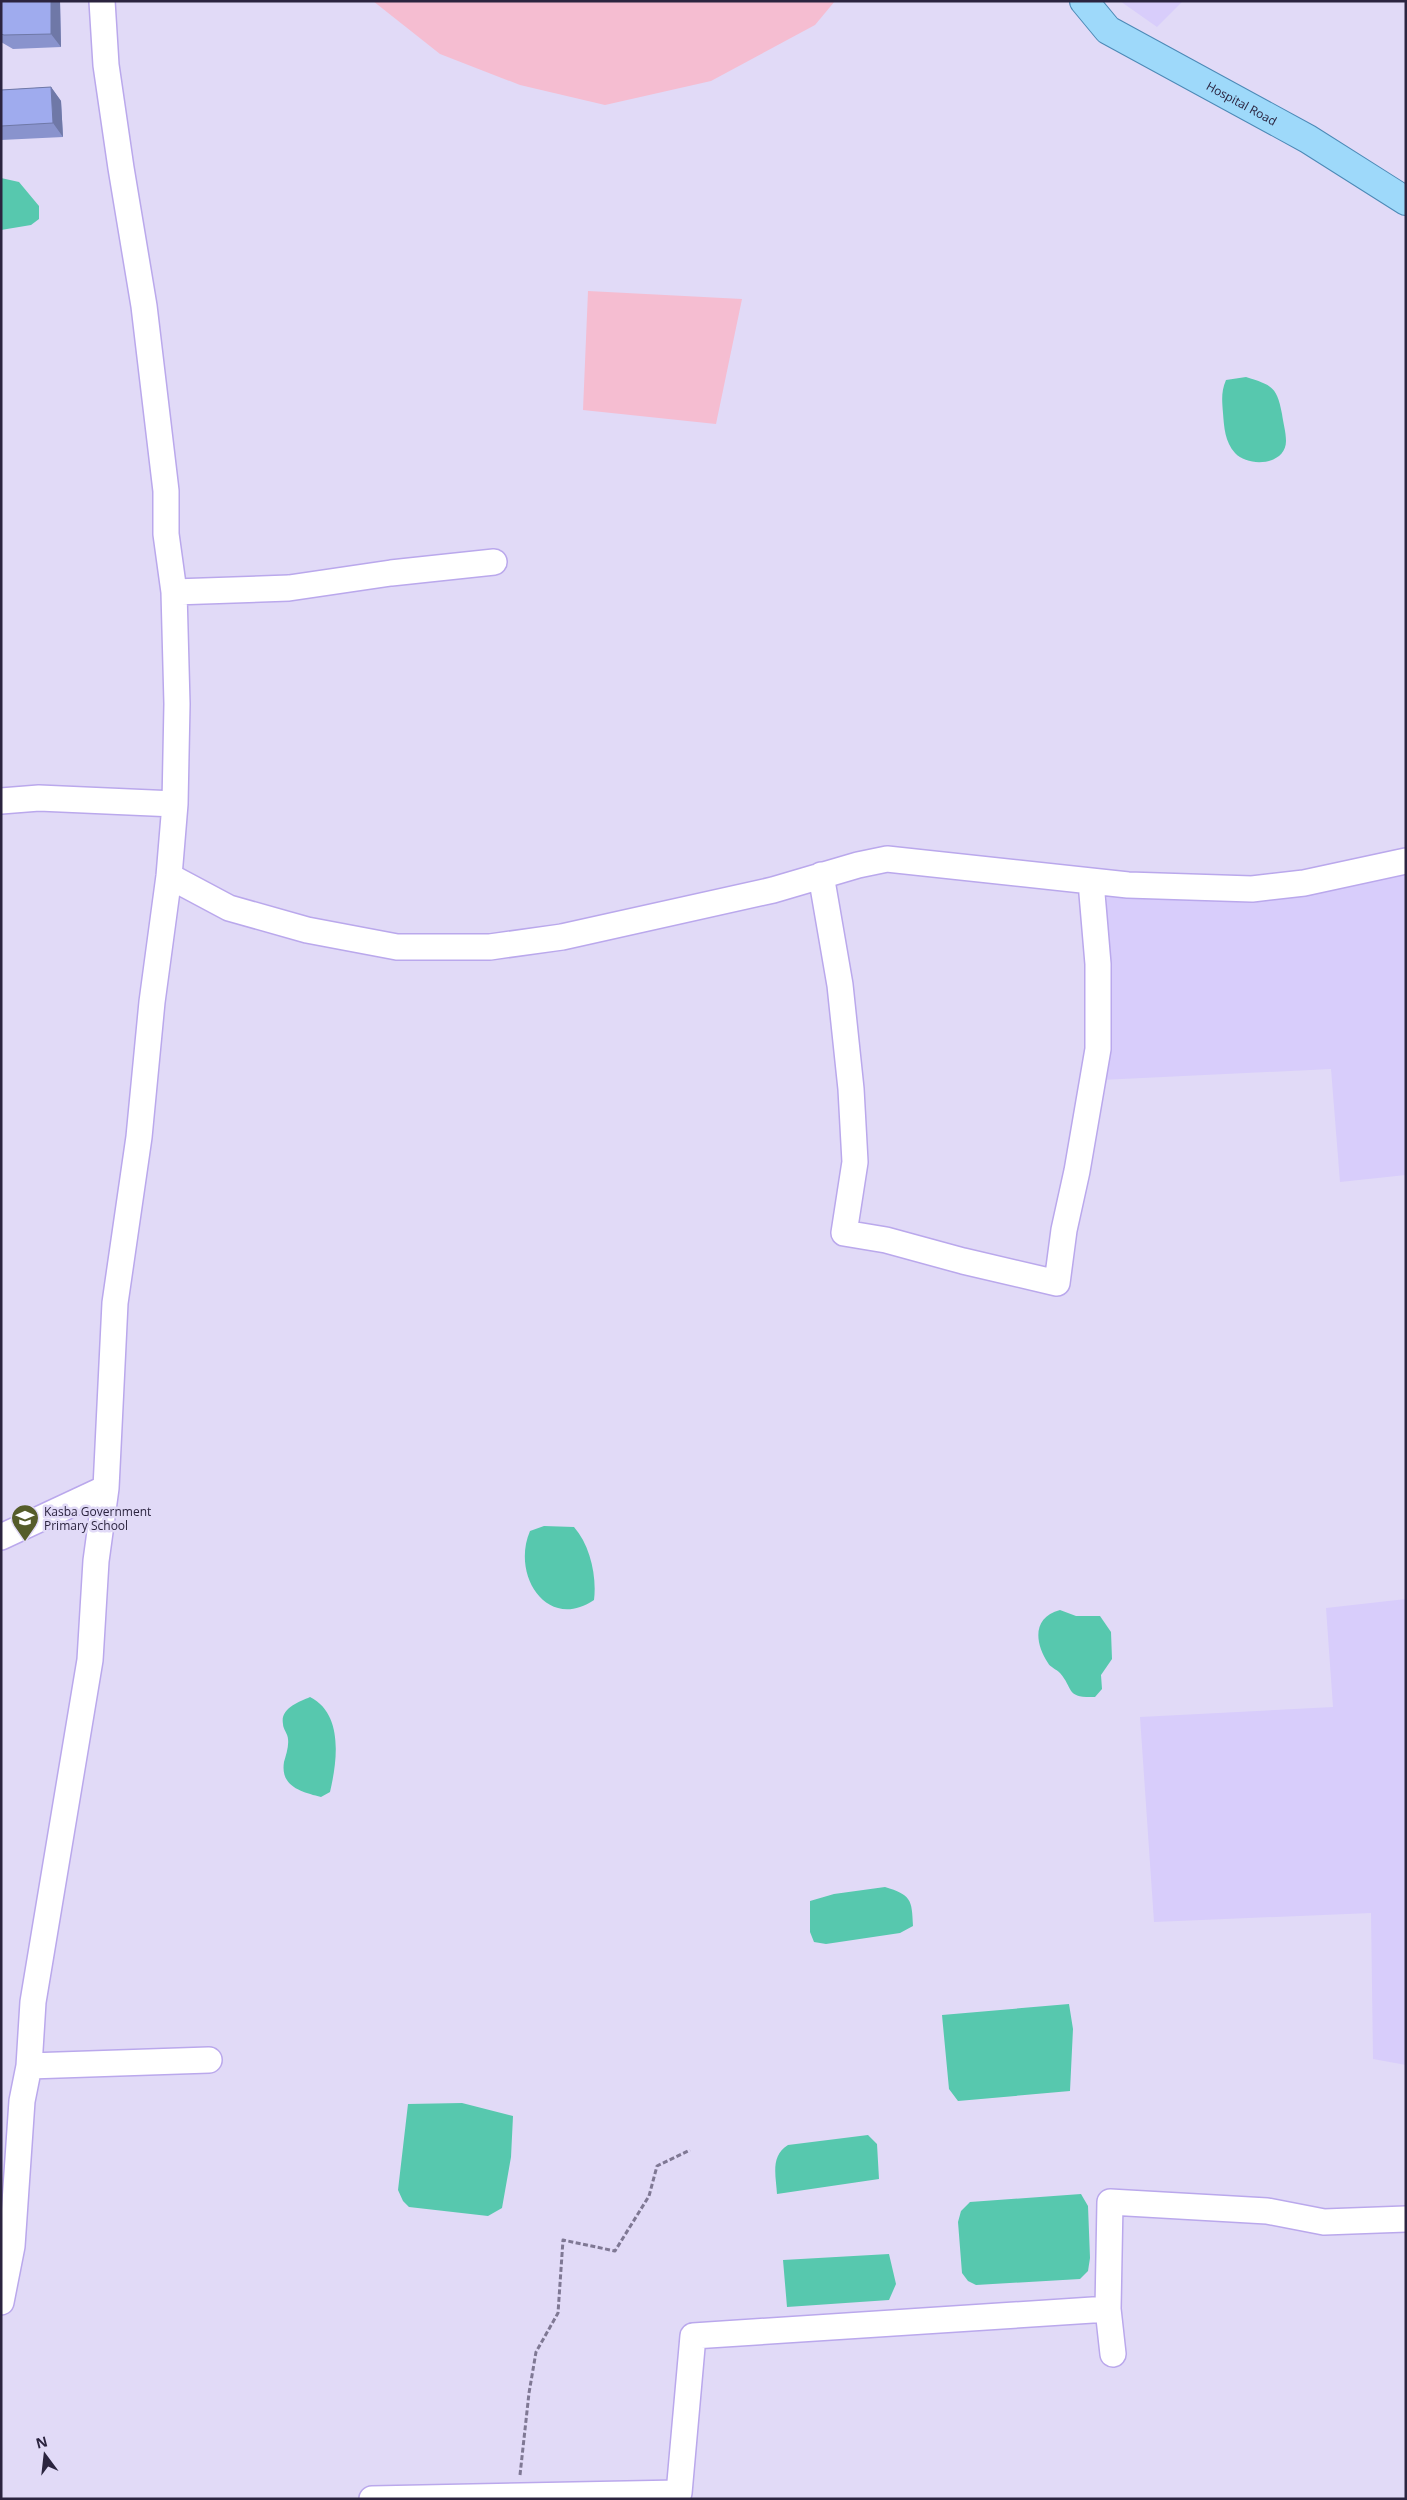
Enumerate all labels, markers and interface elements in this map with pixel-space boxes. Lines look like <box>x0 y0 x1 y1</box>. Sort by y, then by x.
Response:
street label: Hospital Road <box>1204 77 1280 129</box>
school or university icon: Kasba Government Primary School <box>10 1503 40 1542</box>
place label: Kasba Government Primary School <box>44 1503 151 1534</box>
north arrow <box>20 2430 70 2480</box>
text: N <box>34 2431 49 2453</box>

